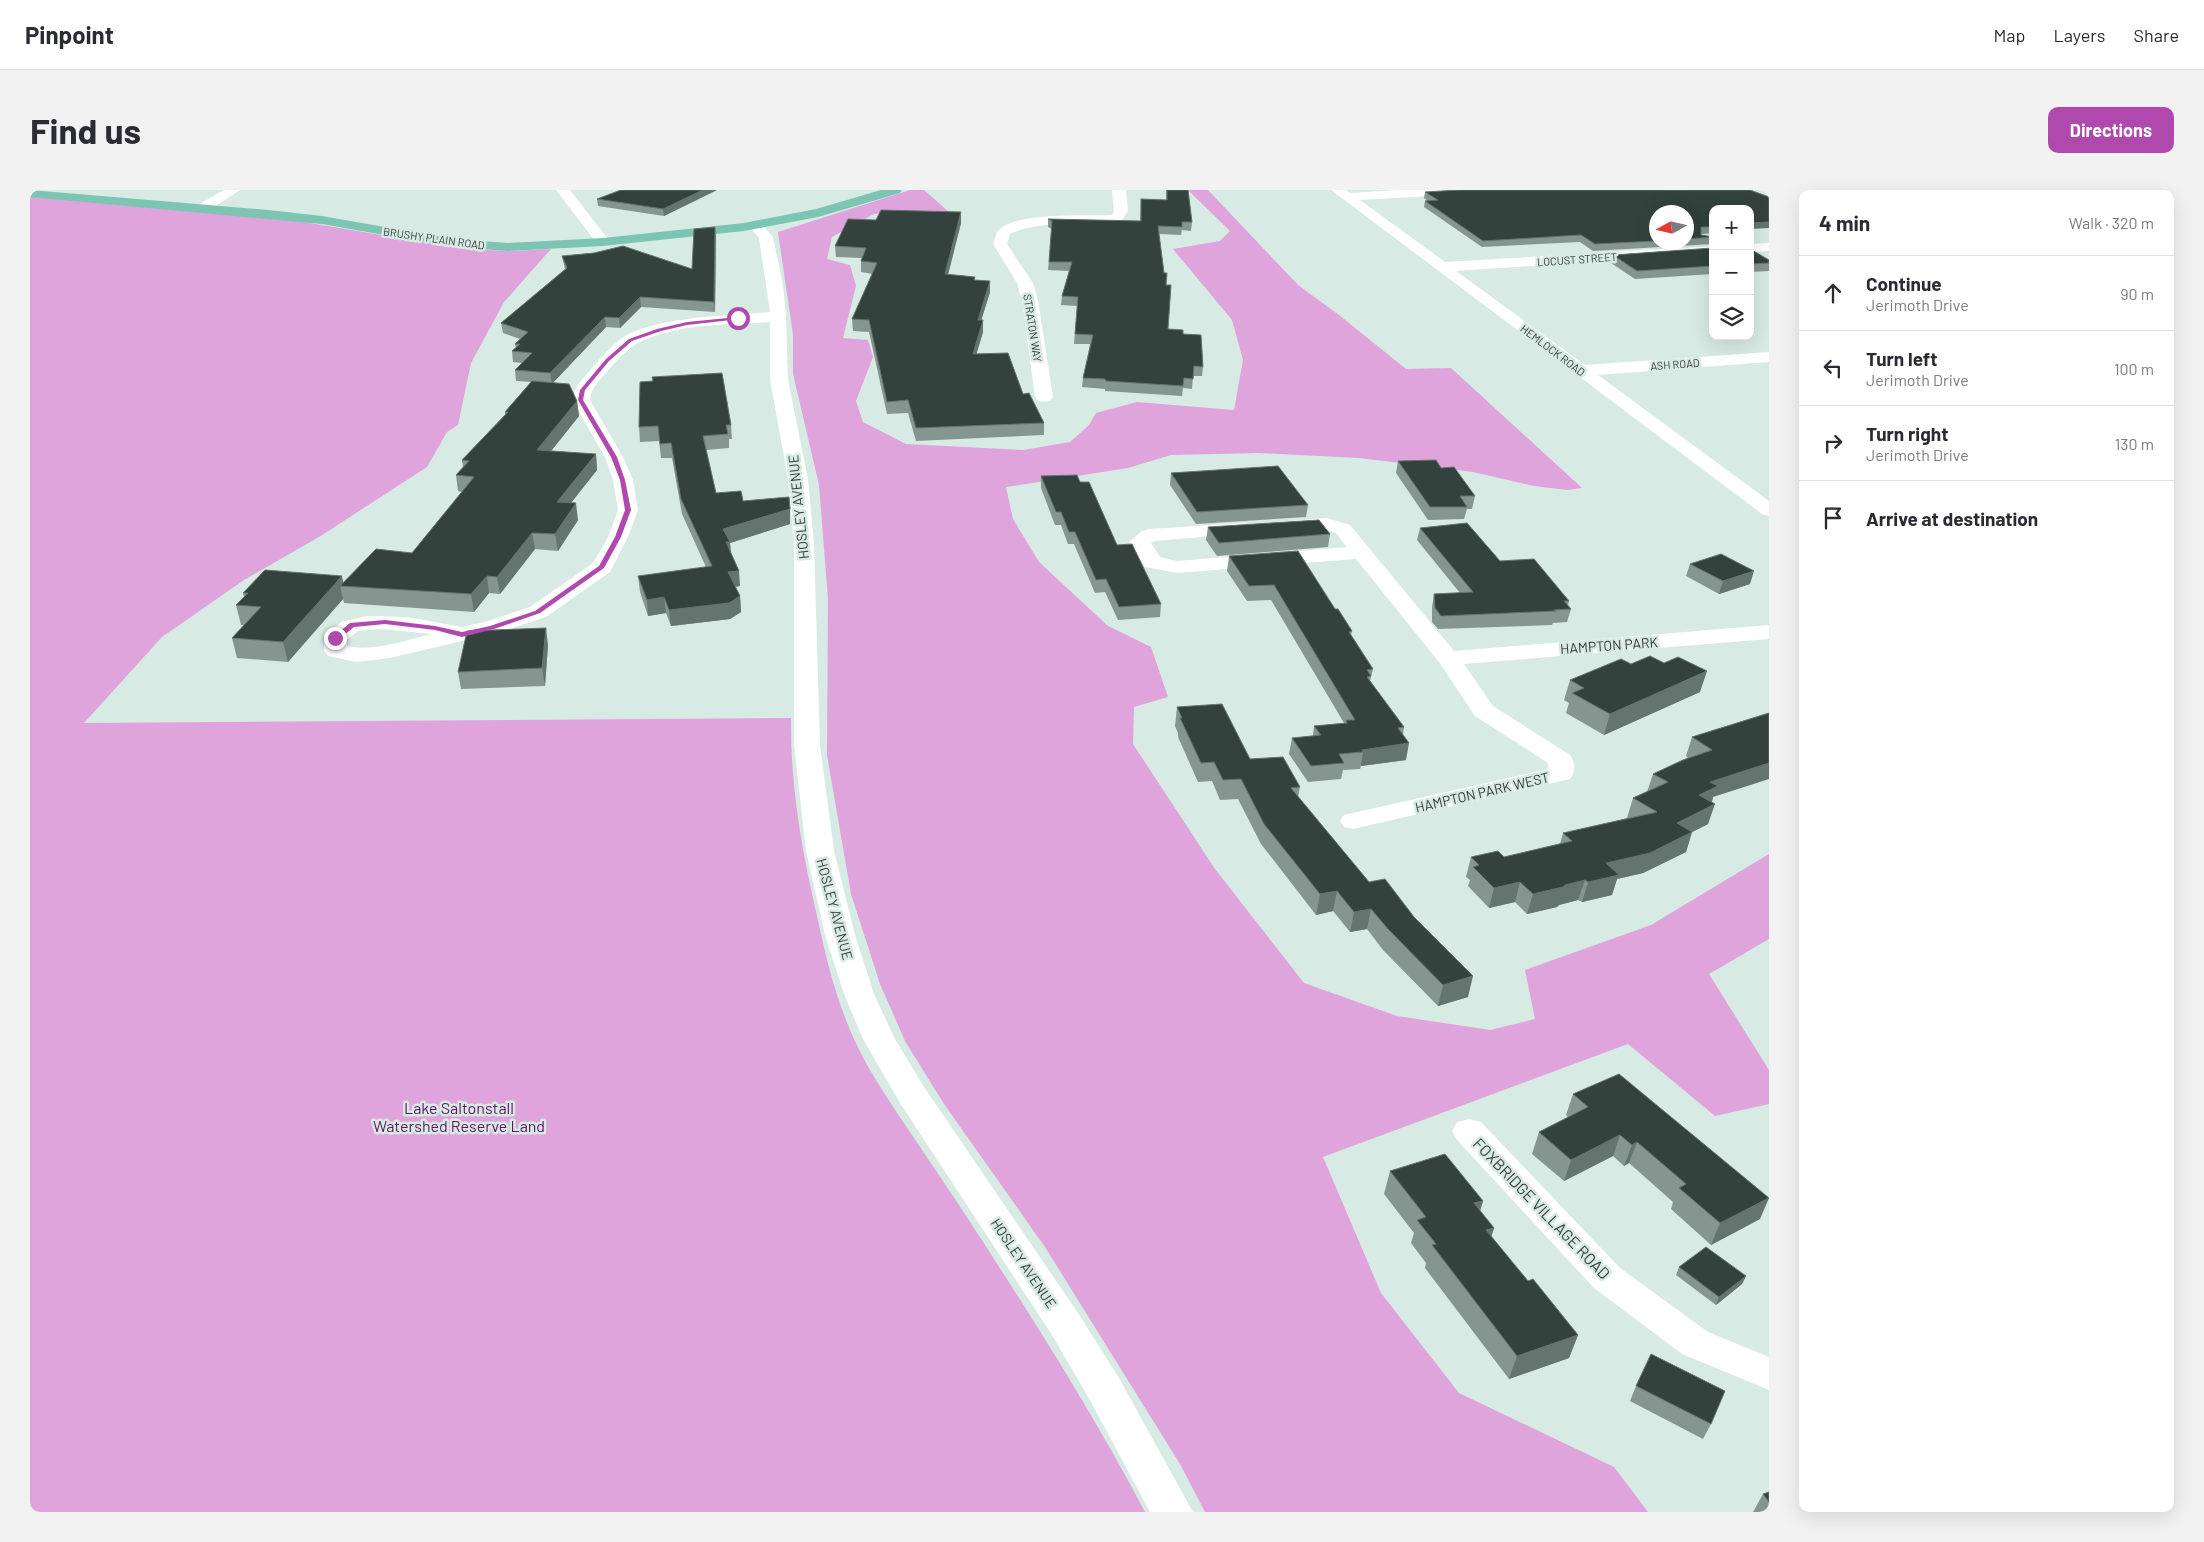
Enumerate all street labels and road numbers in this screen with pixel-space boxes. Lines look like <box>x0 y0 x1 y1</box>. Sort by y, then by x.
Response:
street label: BRUSHY PLAIN ROAD <box>382 224 486 252</box>
street label: LOCUST STREET <box>1537 250 1617 268</box>
street label: STRATON WAY <box>1021 293 1045 363</box>
street label: HEMLOCK ROAD <box>1518 322 1588 379</box>
street label: ASH ROAD <box>1650 356 1700 372</box>
street label: HOSLEY AVENUE <box>784 454 812 560</box>
street label: HAMPTON PARK <box>1560 633 1659 657</box>
street label: HAMPTON PARK WEST <box>1413 768 1551 816</box>
street label: HOSLEY AVENUE <box>813 856 857 962</box>
street label: FOXBRIDGE VILLAGE ROAD <box>1470 1134 1614 1282</box>
street label: HOSLEY AVENUE <box>988 1215 1060 1311</box>

